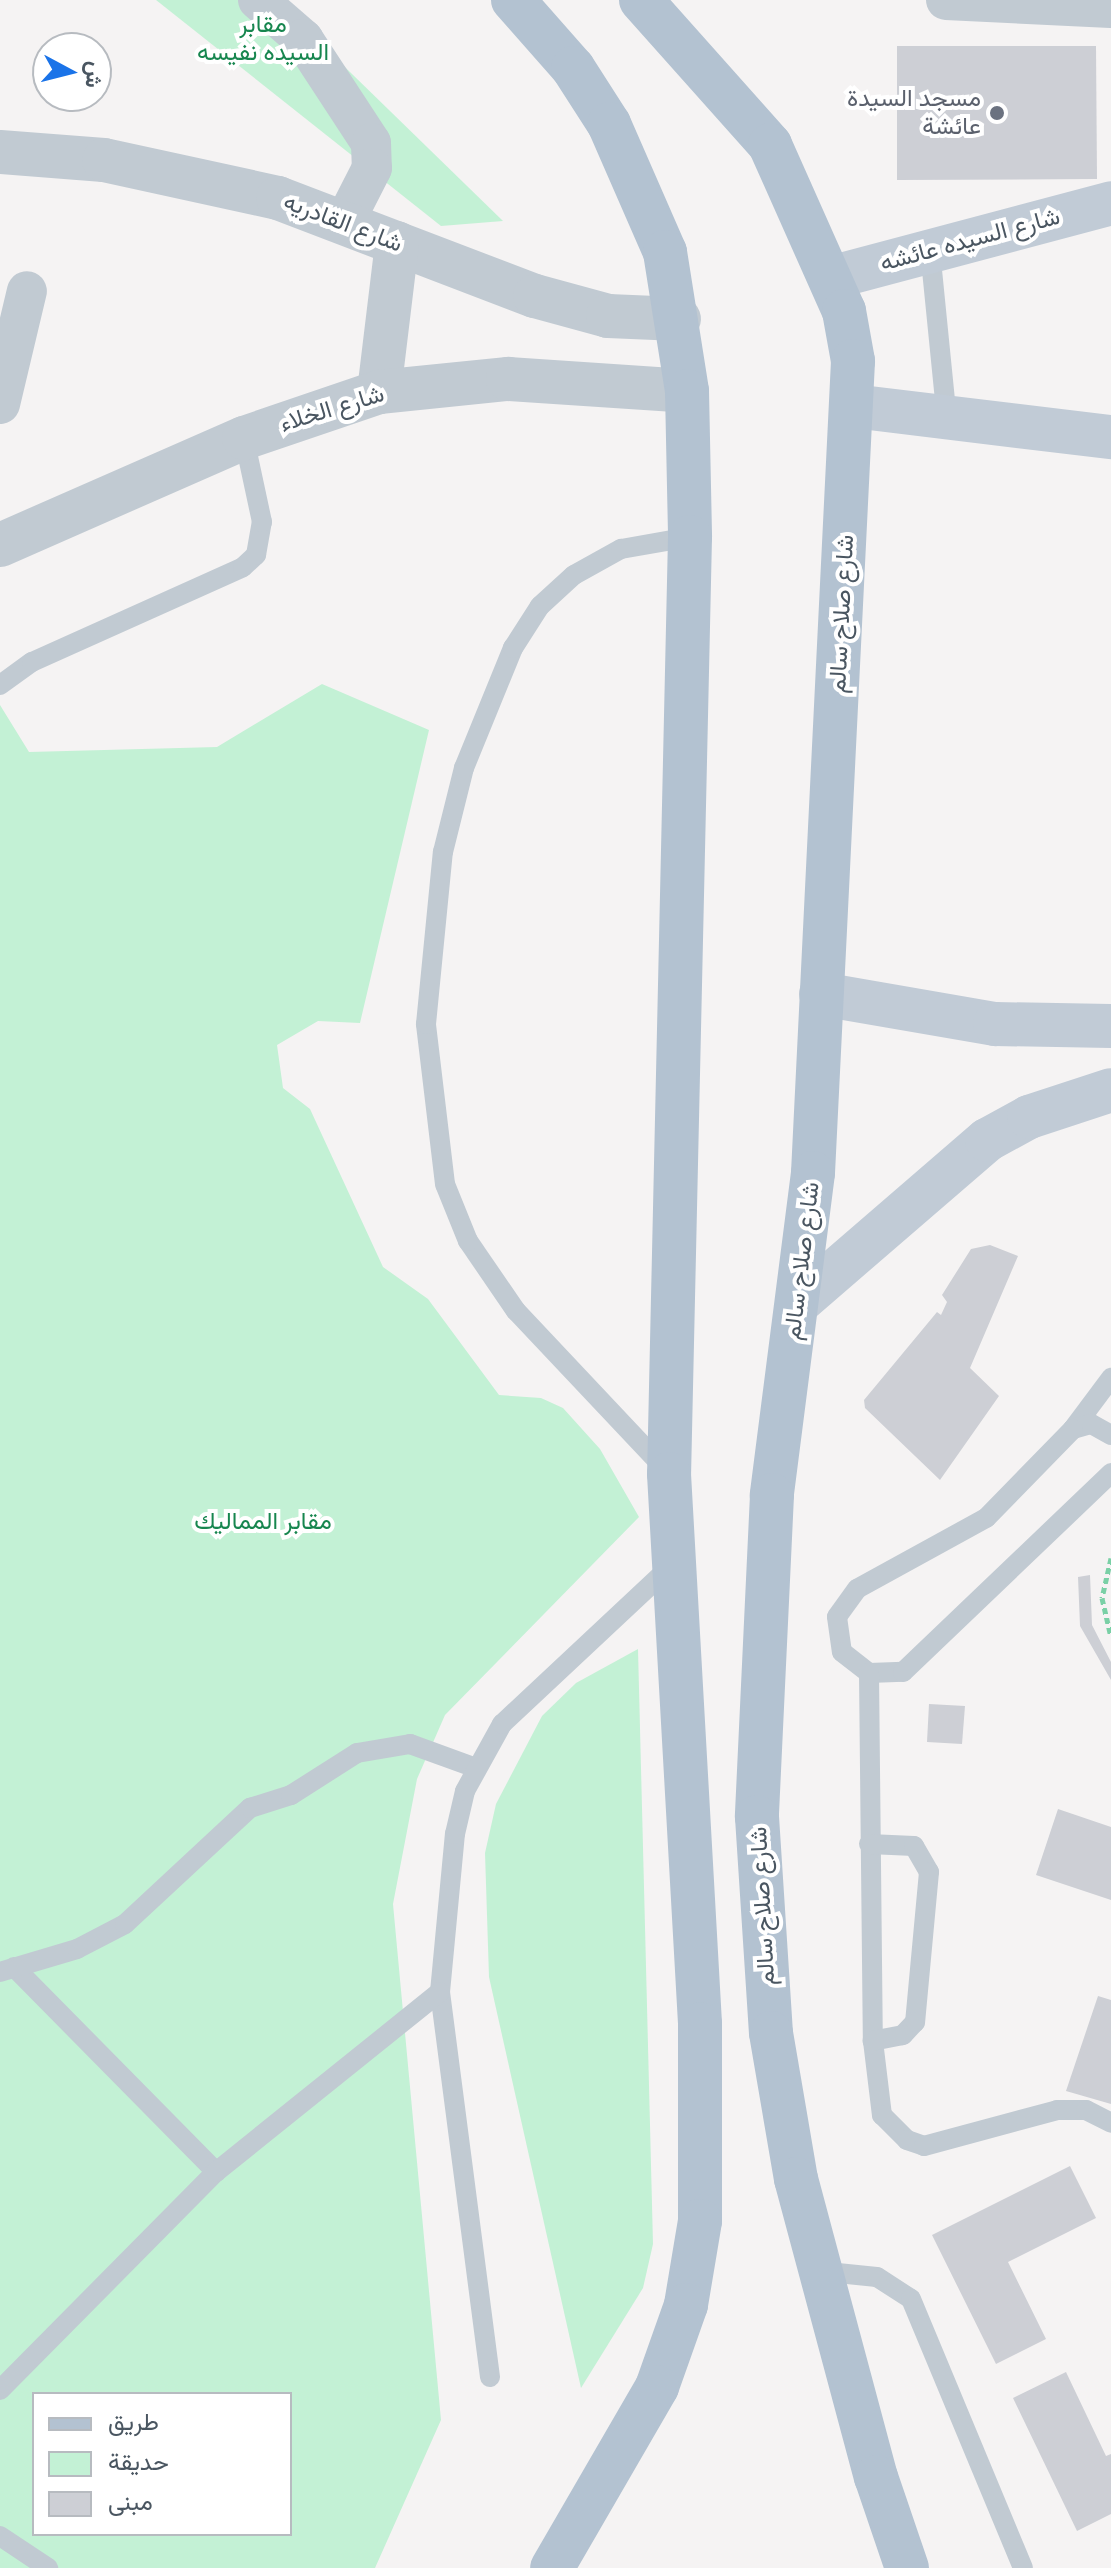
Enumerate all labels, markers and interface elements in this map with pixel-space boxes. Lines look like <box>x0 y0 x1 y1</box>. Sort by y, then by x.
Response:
park label: مقابر السيده نفيسه <box>197 11 329 67</box>
north arrow <box>32 32 112 112</box>
text: ش <box>79 60 109 90</box>
place label: مسجد السيدة عائشة <box>847 85 981 141</box>
marker: مسجد السيدة عائشة <box>988 104 1006 122</box>
street label: شارع القادريه <box>280 187 406 259</box>
street label: شارع السيده عائشه <box>877 202 1063 278</box>
street label: شارع الخلاء <box>276 379 388 439</box>
street label: شارع صلاح سالم <box>823 534 861 694</box>
street label: شارع صلاح سالم <box>778 1180 826 1342</box>
park label: مقابر المماليك <box>194 1508 332 1536</box>
street label: شارع صلاح سالم <box>744 1826 782 1986</box>
legend <box>32 2392 292 2536</box>
text: طريق <box>108 2408 159 2436</box>
text: حديقة <box>108 2448 169 2476</box>
text: مبنى <box>108 2488 153 2516</box>

